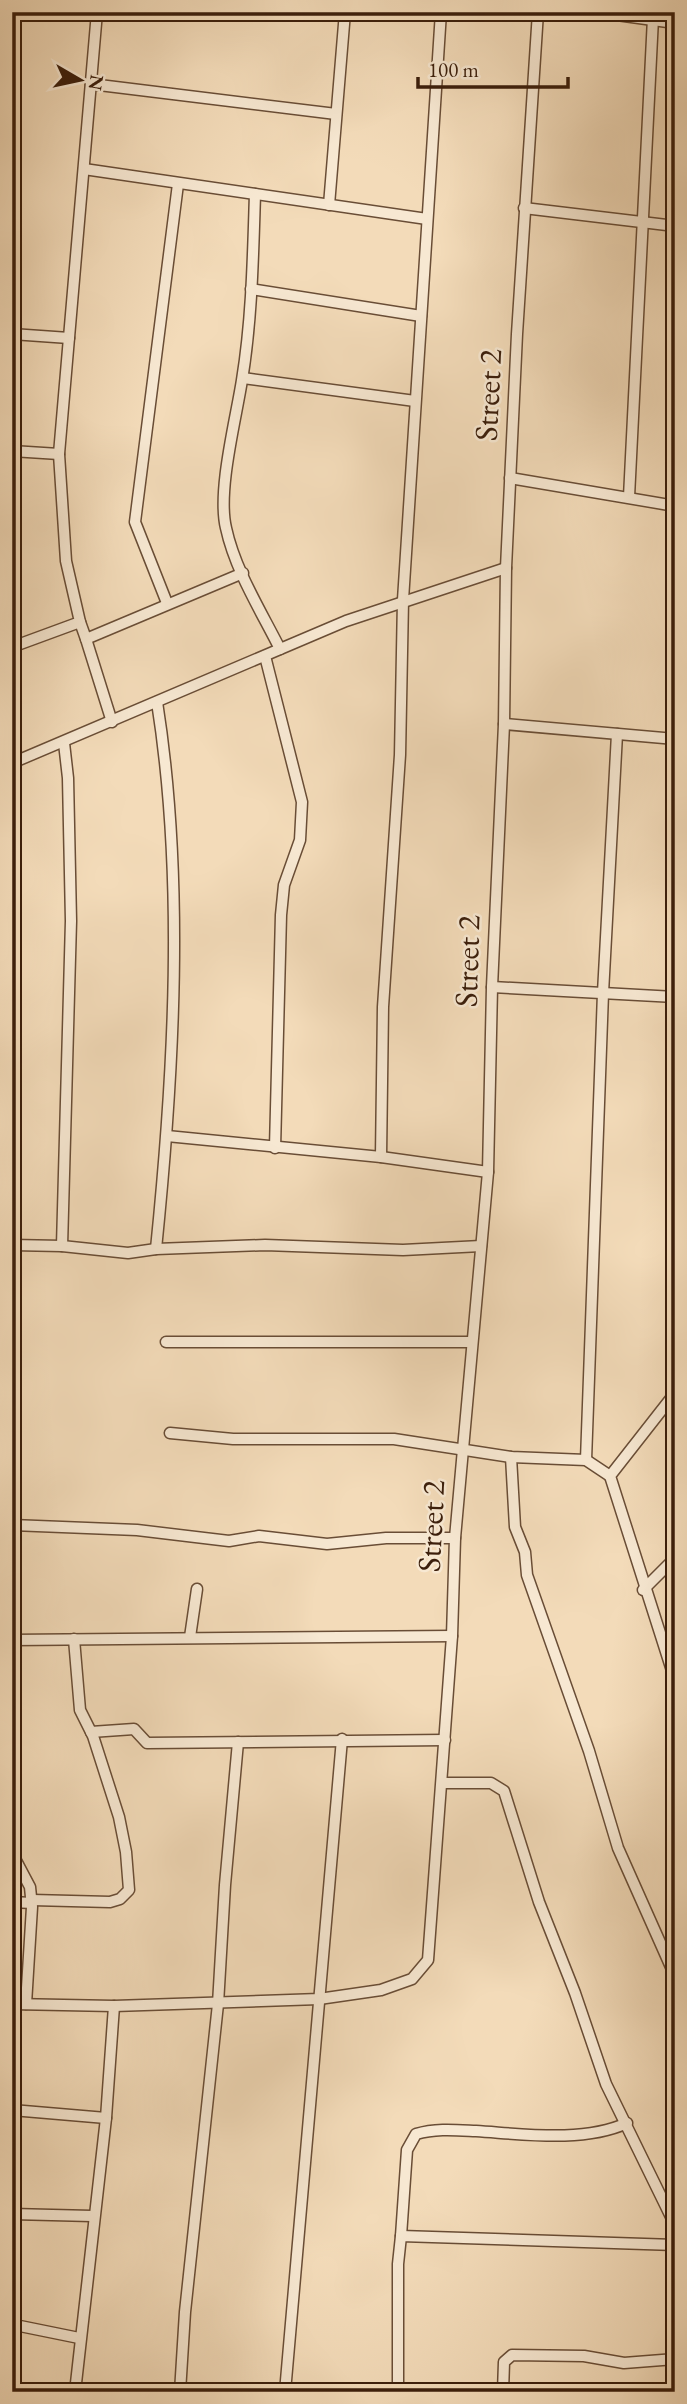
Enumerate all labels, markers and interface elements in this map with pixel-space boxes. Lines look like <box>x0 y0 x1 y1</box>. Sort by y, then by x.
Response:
north arrow <box>46 46 116 116</box>
scale bar <box>418 46 568 90</box>
text: 100 m <box>428 56 479 83</box>
text: N <box>83 73 110 93</box>
street label: Street 2 <box>465 347 511 442</box>
street label: Street 2 <box>444 914 490 1008</box>
street label: Street 2 <box>408 1478 454 1573</box>

